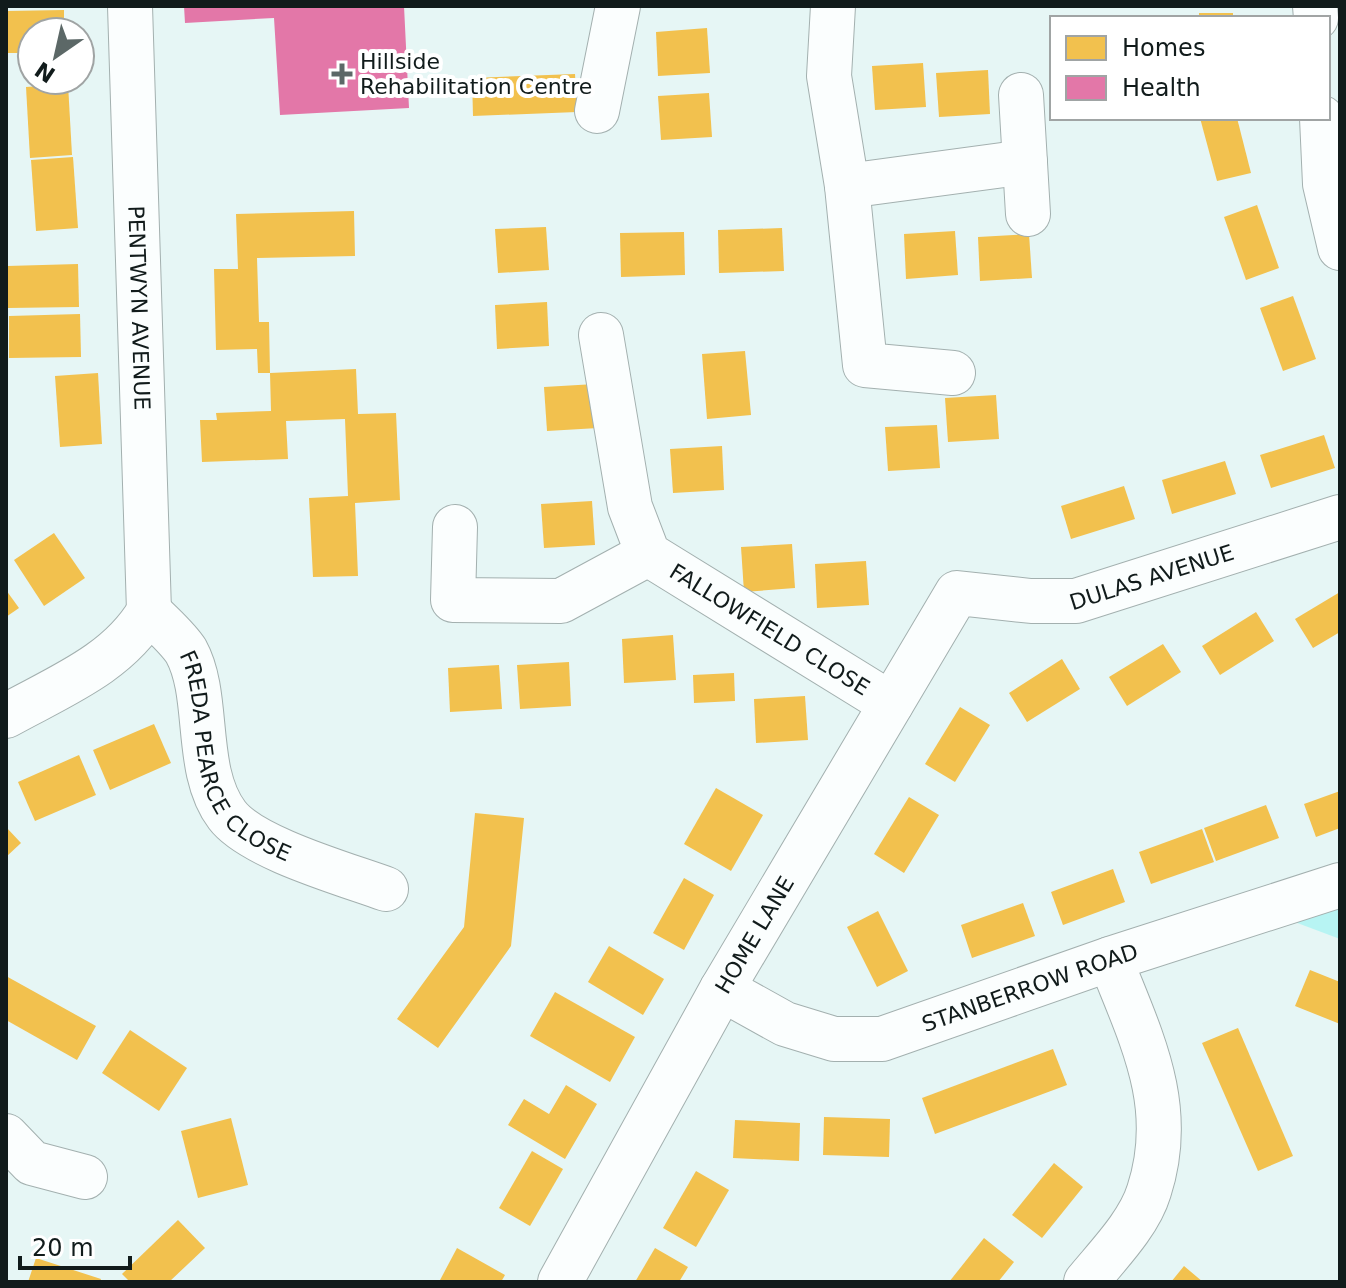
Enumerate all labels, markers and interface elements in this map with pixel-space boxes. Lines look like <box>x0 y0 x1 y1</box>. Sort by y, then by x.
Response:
north arrow <box>16 16 96 96</box>
legend <box>1050 16 1330 120</box>
text: Homes <box>1122 34 1205 62</box>
place label: Hillside Rehabilitation Centre <box>360 49 592 99</box>
text: N <box>30 57 60 88</box>
marker: Hillside Rehabilitation Centre <box>331 63 353 85</box>
text: Health <box>1122 74 1201 102</box>
street label: PENTWYN AVENUE <box>124 205 155 411</box>
street label: DULAS AVENUE <box>1066 539 1237 615</box>
street label: FALLOWFIELD CLOSE <box>666 558 874 700</box>
street label: FREDA PEARCE CLOSE <box>175 646 295 866</box>
street label: HOME LANE <box>710 872 799 998</box>
street label: STANBERROW ROAD <box>919 938 1141 1037</box>
scale bar <box>20 1220 130 1270</box>
text: 20 m <box>32 1234 94 1262</box>

